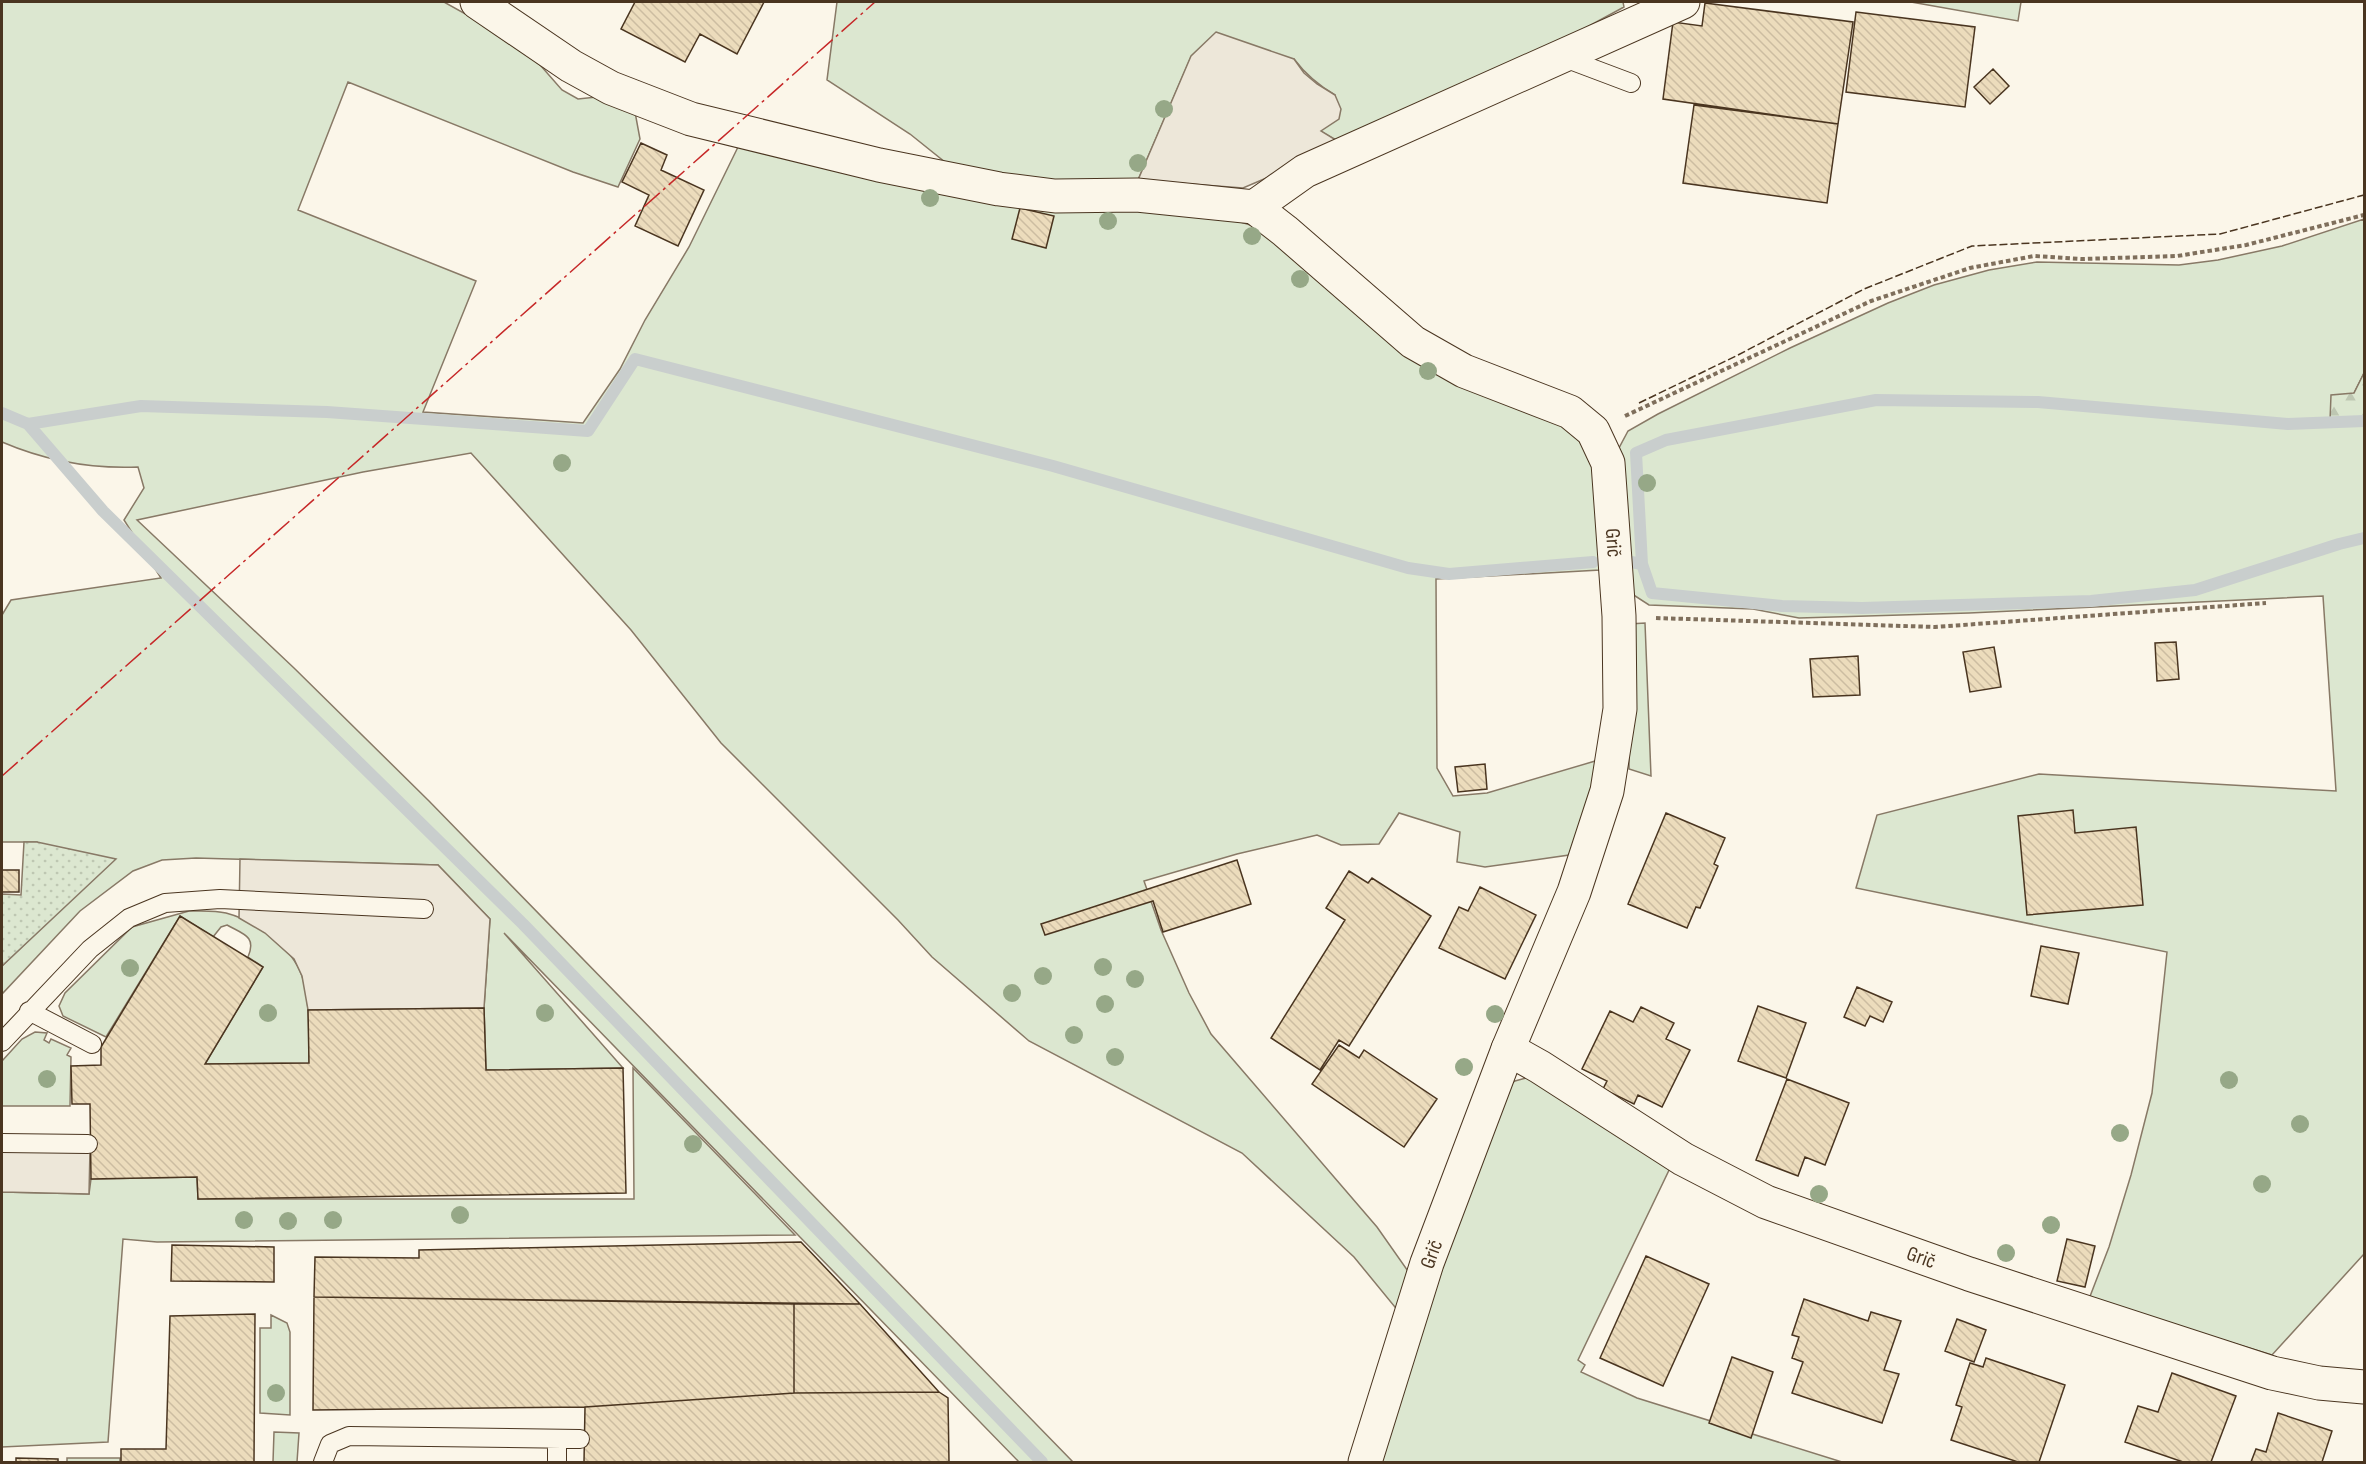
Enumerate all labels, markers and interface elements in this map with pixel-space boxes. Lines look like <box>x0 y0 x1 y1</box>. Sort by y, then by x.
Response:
street label: Grič <box>1600 527 1627 558</box>
street label: Grič <box>1415 1236 1448 1272</box>
street label: Grič <box>1903 1241 1939 1274</box>

